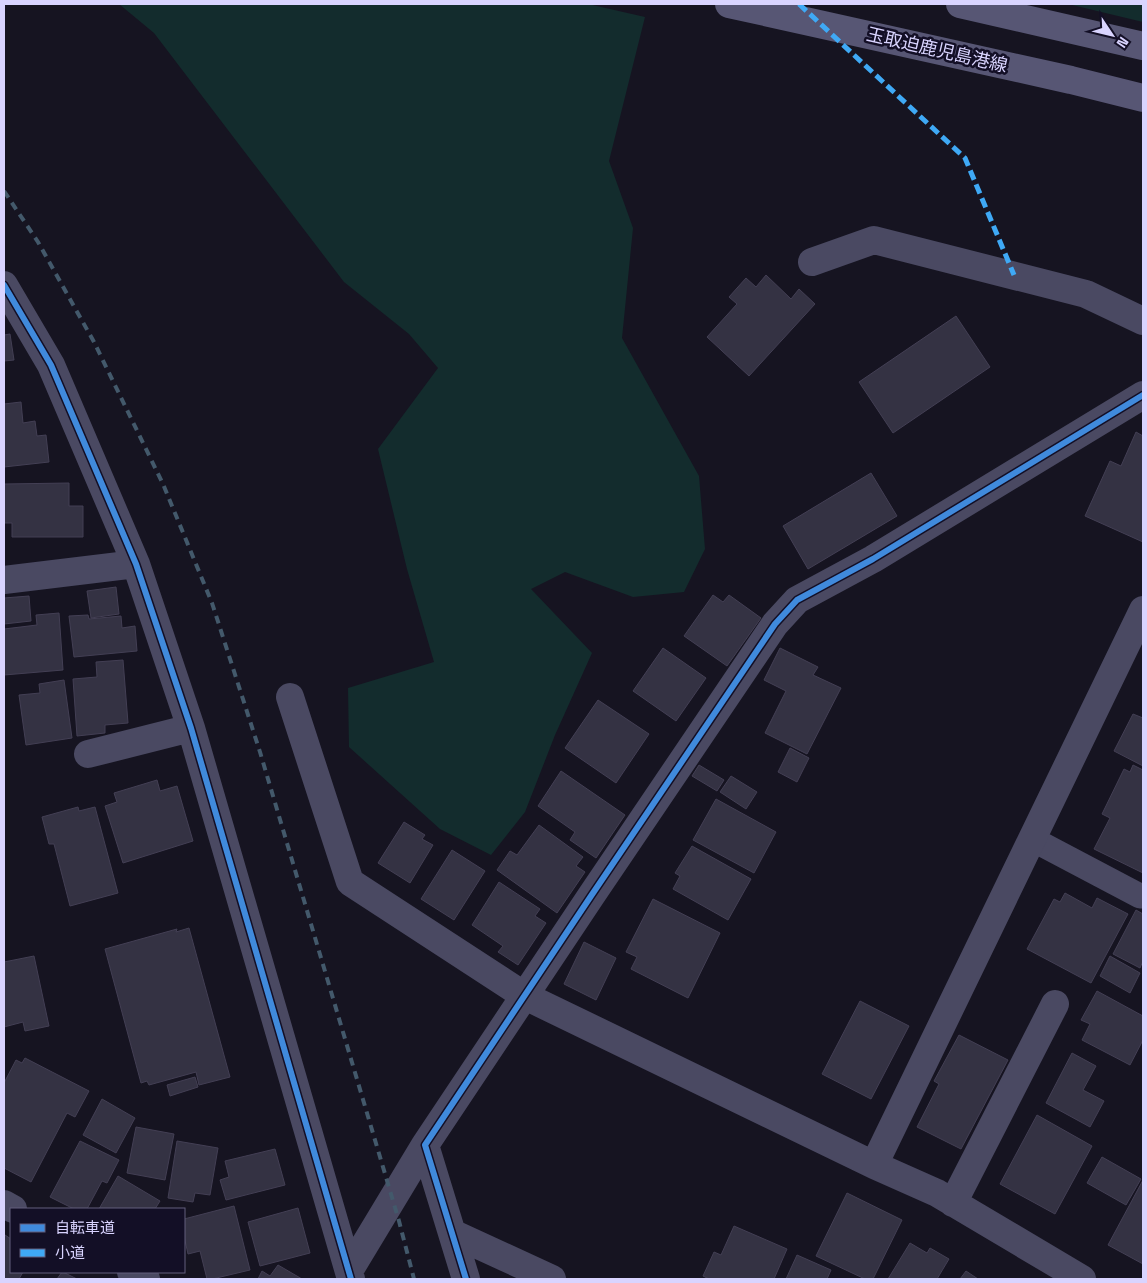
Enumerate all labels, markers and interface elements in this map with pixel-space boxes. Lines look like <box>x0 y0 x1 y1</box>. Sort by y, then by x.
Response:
north arrow <box>1087 10 1137 60</box>
street label: 玉取迫鹿児島港線 <box>864 22 1010 77</box>
text: N <box>1113 33 1133 51</box>
legend <box>10 1208 185 1273</box>
text: 自転車道 <box>55 1218 115 1237</box>
text: 小道 <box>55 1243 85 1262</box>

